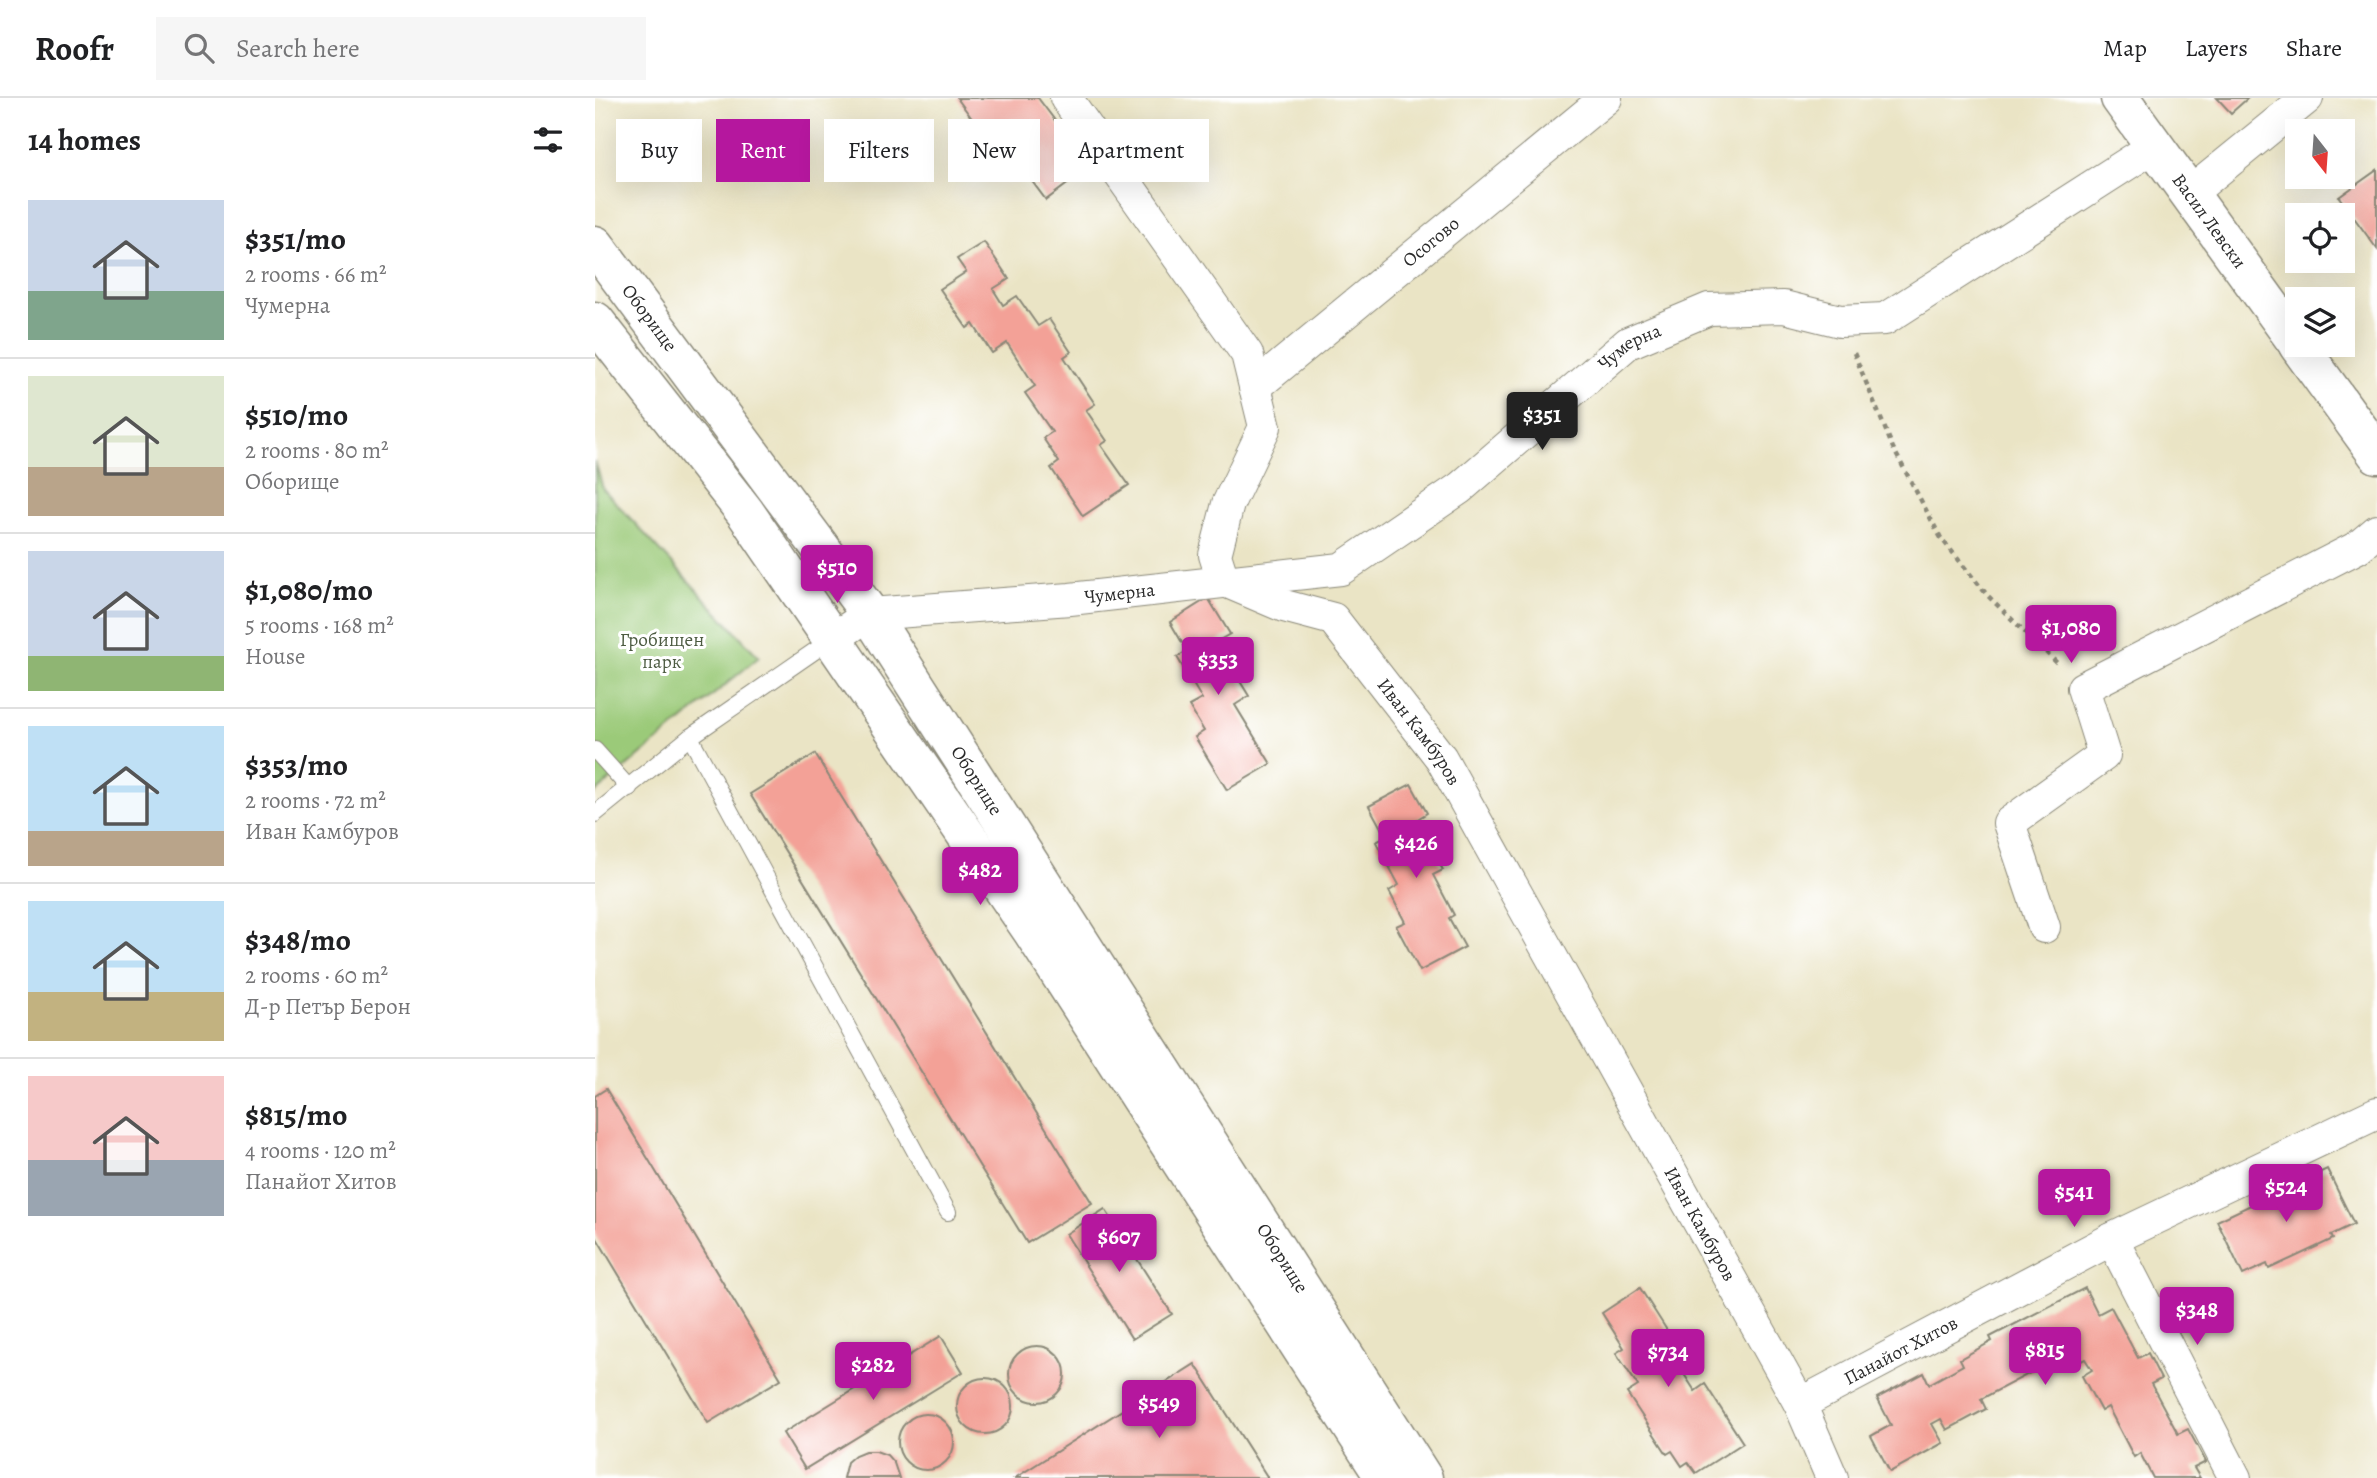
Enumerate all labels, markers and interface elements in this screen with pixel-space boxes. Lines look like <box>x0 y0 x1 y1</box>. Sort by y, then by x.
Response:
search box <box>156 17 646 80</box>
text: Roofr <box>35 26 114 71</box>
icon: search <box>180 29 218 67</box>
text: Search here <box>236 31 360 66</box>
text: Map <box>2103 32 2147 64</box>
text: Layers <box>2185 32 2248 64</box>
text: Share <box>2286 32 2342 64</box>
chip: Buy <box>616 119 702 182</box>
chip: Rent <box>716 119 810 182</box>
chip: Filters <box>824 119 934 182</box>
chip: New <box>948 119 1040 182</box>
chip: Apartment <box>1054 119 1209 182</box>
north arrow <box>2285 119 2355 189</box>
map controls <box>2285 119 2355 357</box>
text: 14 homes <box>28 120 141 160</box>
icon: filters <box>529 121 567 159</box>
street label: Васил Левски <box>2166 168 2252 274</box>
button: locate <box>2285 203 2355 273</box>
street label: Осогово <box>1397 211 1465 273</box>
text: $351/mo <box>245 219 346 259</box>
icon: home <box>84 228 168 312</box>
text: 2 rooms · 66 m² <box>245 259 387 290</box>
street label: Оборище <box>616 279 683 357</box>
button: layers <box>2285 287 2355 357</box>
text: Чумерна <box>245 290 330 321</box>
street label: Чумерна <box>1592 317 1665 376</box>
pin: $351 <box>1501 392 1583 452</box>
text: $510/mo <box>245 395 348 435</box>
text: $351 <box>1523 399 1561 430</box>
icon: home <box>84 404 168 488</box>
text: 2 rooms · 80 m² <box>245 435 389 466</box>
text: Оборище <box>245 466 340 497</box>
pin: $510 <box>796 546 878 605</box>
text: $510 <box>817 552 857 583</box>
text: $1,080/mo <box>245 570 373 610</box>
street label: Чумерна <box>1083 577 1156 610</box>
icon: home <box>84 579 168 663</box>
pin: $1,080 <box>2014 606 2128 665</box>
text: 5 rooms · 168 m² <box>245 610 394 641</box>
text: $1,080 <box>2041 612 2101 643</box>
park label: Гробищен парк <box>620 627 704 675</box>
pin: $353 <box>1177 638 1259 697</box>
text: House <box>245 641 305 672</box>
text: $353 <box>1198 644 1238 675</box>
street label: Иван Камбуров <box>1371 673 1467 790</box>
street label: Оборище <box>945 741 1009 821</box>
text: $353/mo <box>245 745 348 785</box>
icon: home <box>84 754 168 838</box>
text: 2 rooms · 72 m² <box>245 785 386 816</box>
text: Иван Камбуров <box>245 816 399 847</box>
pin: $426 <box>1375 820 1457 880</box>
text: $426 <box>1394 827 1438 858</box>
pin: $482 <box>939 848 1021 907</box>
text: $482 <box>958 854 1002 885</box>
text: $348/mo <box>245 920 351 960</box>
icon: home <box>84 929 168 1013</box>
text: 2 rooms · 60 m² <box>245 960 388 991</box>
text: Д-р Петър Берон <box>245 991 411 1022</box>
text: $815/mo <box>245 1095 347 1135</box>
icon: home <box>84 1104 168 1188</box>
text: 4 rooms · 120 m² <box>245 1135 396 1166</box>
street label: Иван Камбуров <box>1658 1162 1742 1286</box>
pin: $524 <box>2245 1164 2327 1224</box>
text: Панайот Хитов <box>245 1166 397 1197</box>
pin: $541 <box>2033 1170 2115 1229</box>
text: $524 <box>2265 1171 2307 1202</box>
text: $541 <box>2054 1176 2094 1207</box>
pin: $607 <box>1078 1214 1160 1274</box>
street label: Оборище <box>1250 1218 1314 1298</box>
text: $607 <box>1098 1221 1140 1252</box>
pin: $348 <box>2156 1288 2238 1347</box>
text: $348 <box>2176 1294 2218 1325</box>
street label: Панайот Хитов <box>1839 1310 1962 1392</box>
pin: $815 <box>2004 1328 2086 1387</box>
pin: $734 <box>1627 1330 1709 1389</box>
text: $815 <box>2025 1334 2065 1365</box>
text: $734 <box>1647 1336 1689 1367</box>
pin: $282 <box>832 1342 914 1402</box>
text: $282 <box>851 1349 895 1380</box>
pin: $549 <box>1118 1380 1200 1440</box>
text: $549 <box>1138 1387 1180 1418</box>

